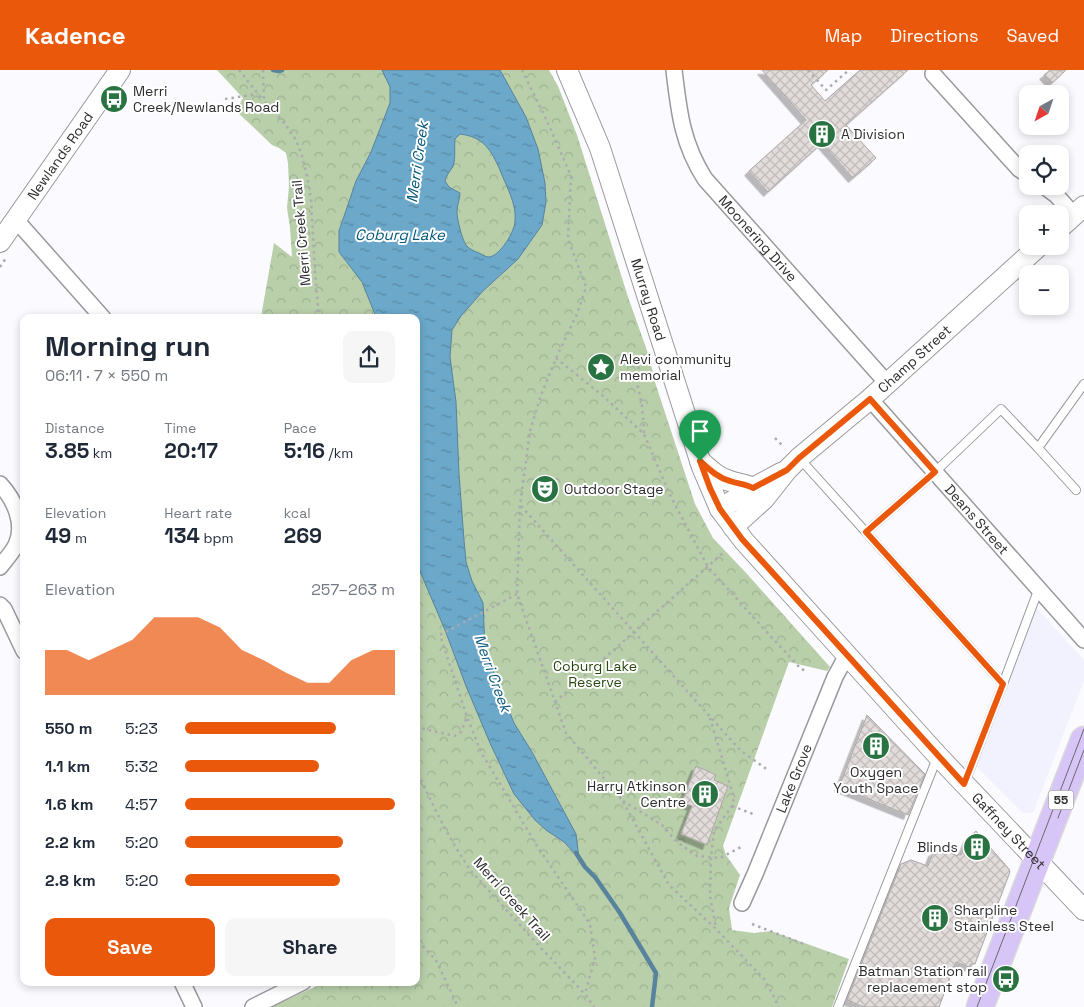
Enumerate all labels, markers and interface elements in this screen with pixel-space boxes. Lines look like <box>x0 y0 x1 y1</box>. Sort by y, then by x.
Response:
text: Kadence <box>25 20 126 51</box>
text: Map <box>825 24 862 47</box>
text: Directions <box>890 24 979 47</box>
text: Saved <box>1007 24 1059 47</box>
place label: Merri Creek/Newlands Road <box>133 82 279 116</box>
bus stop icon: Merri Creek/Newlands Road <box>99 84 129 114</box>
north arrow <box>1019 85 1069 135</box>
map controls <box>1019 85 1069 315</box>
street label: Newlands Road <box>23 108 97 203</box>
water label: Merri Creek <box>402 118 432 204</box>
building icon: A Division <box>807 119 837 149</box>
place label: A Division <box>841 125 905 143</box>
button: locate <box>1019 145 1069 195</box>
street label: Merri Creek Trail <box>287 179 315 287</box>
street label: Moonering Drive <box>715 191 801 285</box>
button: + <box>1019 205 1069 255</box>
water label: Coburg Lake <box>355 225 446 244</box>
street label: Murray Road <box>627 256 670 343</box>
button: − <box>1019 265 1069 315</box>
street label: Champ Street <box>874 321 955 397</box>
text: Morning run <box>45 328 210 364</box>
button: share <box>343 331 395 383</box>
place label: Alevi community memorial <box>620 350 731 384</box>
place icon: Alevi community memorial <box>586 352 616 382</box>
text: 06:11 · 7 × 550 m <box>45 365 168 386</box>
pin <box>679 410 721 461</box>
icon: arrive <box>686 417 714 445</box>
text: Distance <box>45 419 105 437</box>
text: Time <box>164 419 196 437</box>
text: Pace <box>284 419 316 437</box>
text: 3.85 <box>45 437 89 464</box>
text: 20:17 <box>164 437 218 464</box>
text: 5:16 <box>284 437 325 464</box>
text: km <box>89 444 112 462</box>
text: /km <box>325 444 353 462</box>
theatre icon: Outdoor Stage <box>530 474 560 504</box>
place label: Outdoor Stage <box>564 480 663 498</box>
street label: Deans Street <box>941 480 1013 558</box>
text: Elevation <box>45 504 106 522</box>
text: Heart rate <box>164 504 232 522</box>
text: kcal <box>284 504 311 522</box>
text: 49 <box>45 522 71 549</box>
text: 134 <box>164 522 200 549</box>
text: 269 <box>284 522 322 549</box>
text: m <box>71 529 87 547</box>
text: bpm <box>200 529 234 547</box>
text: Elevation <box>45 579 115 600</box>
text: 257–263 m <box>311 579 395 600</box>
water label: Merri Creek <box>470 631 517 716</box>
park label: Coburg Lake Reserve <box>553 657 637 691</box>
text: 550 m <box>45 718 92 739</box>
text: 5:23 <box>125 718 158 739</box>
building icon: Oxygen Youth Space <box>861 731 891 761</box>
street label: Lake Grove <box>772 741 816 816</box>
text: 1.1 km <box>45 756 90 777</box>
text: 5:32 <box>125 756 158 777</box>
place label: Oxygen Youth Space <box>833 763 919 797</box>
place label: Harry Atkinson Centre <box>587 777 686 811</box>
building icon: Harry Atkinson Centre <box>690 779 720 809</box>
street label: Gaffney Street <box>968 789 1050 873</box>
road number: 55 <box>1048 790 1074 810</box>
text: 1.6 km <box>45 794 93 815</box>
text: 4:57 <box>125 794 157 815</box>
text: 2.2 km <box>45 832 96 853</box>
text: 5:20 <box>125 832 159 853</box>
building icon: Blinds <box>962 832 992 862</box>
place label: Blinds <box>917 838 958 856</box>
street label: Merri Creek Trail <box>470 853 554 945</box>
text: 2.8 km <box>45 870 96 891</box>
text: 5:20 <box>125 870 159 891</box>
place label: Sharpline Stainless Steel <box>954 901 1054 935</box>
building icon: Sharpline Stainless Steel <box>920 903 950 933</box>
button: Save <box>45 918 215 976</box>
button: Share <box>225 918 395 976</box>
place label: Batman Station rail replacement stop <box>858 962 987 996</box>
bus stop icon: Batman Station rail replacement stop <box>991 964 1021 994</box>

